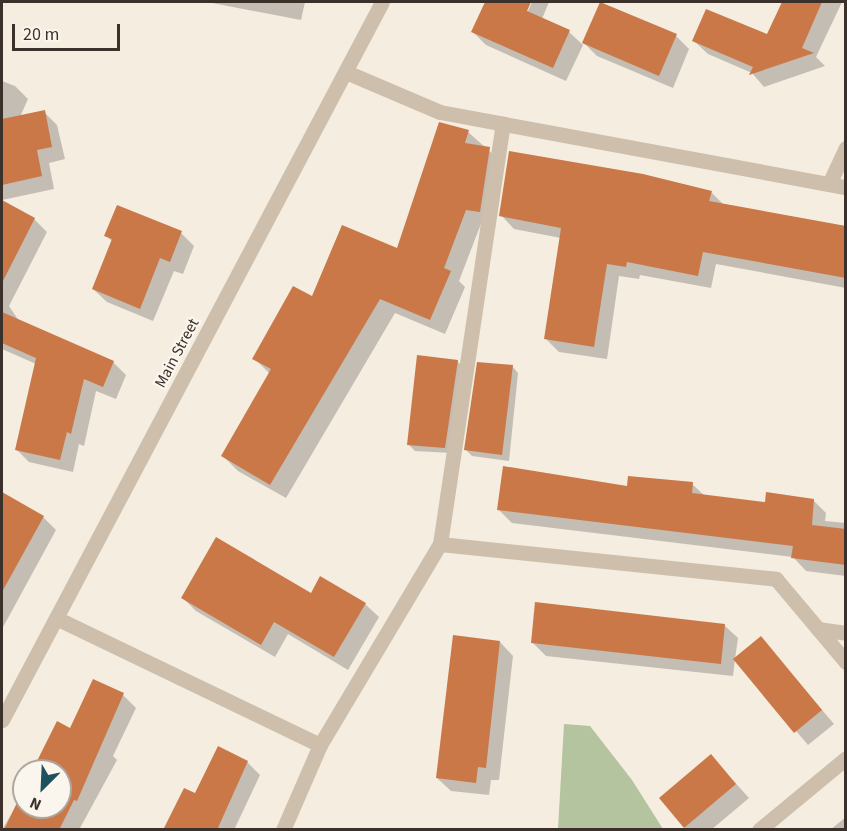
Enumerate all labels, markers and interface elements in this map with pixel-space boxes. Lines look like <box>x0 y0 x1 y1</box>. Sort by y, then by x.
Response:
scale bar <box>15 12 123 50</box>
text: 20 m <box>23 22 59 47</box>
street label: Main Street <box>151 315 203 391</box>
north arrow <box>12 759 72 819</box>
text: N <box>26 791 45 816</box>

